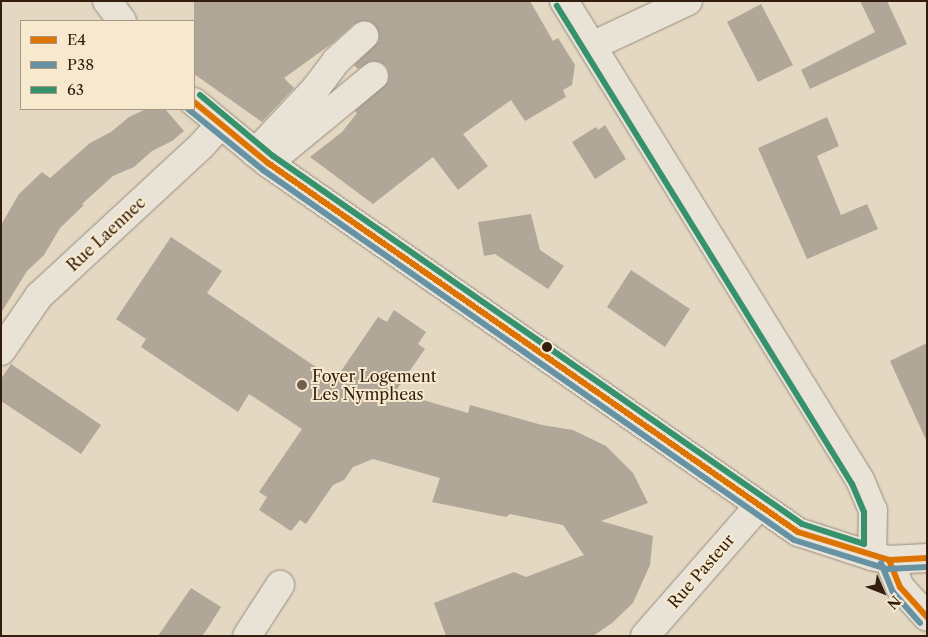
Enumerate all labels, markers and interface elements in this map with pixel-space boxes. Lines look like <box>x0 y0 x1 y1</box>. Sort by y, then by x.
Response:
legend <box>20 20 195 110</box>
text: E4 <box>67 30 86 49</box>
text: P38 <box>67 55 94 74</box>
text: 63 <box>67 80 84 99</box>
street label: Rue Laennec <box>63 193 149 275</box>
unlabelled marker <box>542 342 552 352</box>
place label: Foyer Logement Les Nympheas <box>312 366 437 404</box>
marker: Foyer Logement Les Nympheas <box>296 379 308 391</box>
street label: Rue Pasteur <box>664 530 738 612</box>
north arrow <box>858 567 908 617</box>
text: N <box>883 592 904 613</box>

